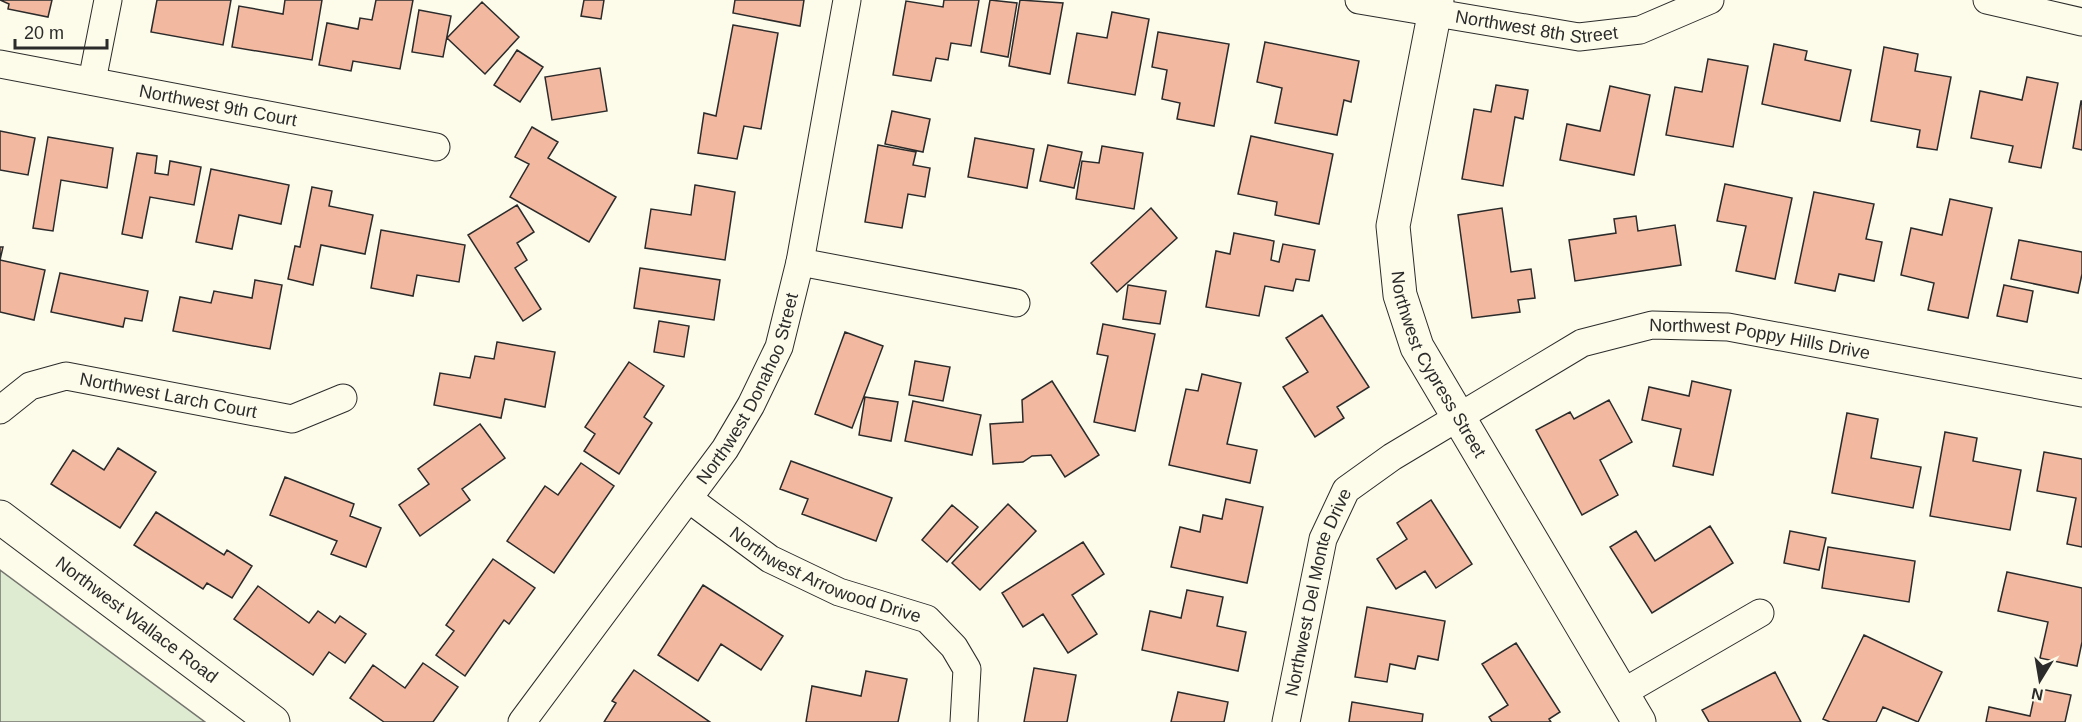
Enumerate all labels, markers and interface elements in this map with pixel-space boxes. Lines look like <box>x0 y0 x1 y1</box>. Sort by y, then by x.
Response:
street label: Northwest 8th Street <box>1454 6 1619 47</box>
scale bar <box>15 12 106 50</box>
text: 20 m <box>24 23 64 43</box>
street label: Northwest 9th Court <box>138 81 299 130</box>
street label: Northwest Cypress Street <box>1388 270 1490 461</box>
street label: Northwest Donahoo Street <box>692 291 802 488</box>
street label: Northwest Poppy Hills Drive <box>1649 315 1872 363</box>
street label: Northwest Larch Court <box>78 369 259 422</box>
street label: Northwest Del Monte Drive <box>1281 485 1355 698</box>
street label: Northwest Arrowood Drive <box>726 523 923 627</box>
street label: Northwest Wallace Road <box>52 552 222 687</box>
north arrow <box>2010 650 2070 710</box>
text: N <box>2030 685 2045 704</box>

